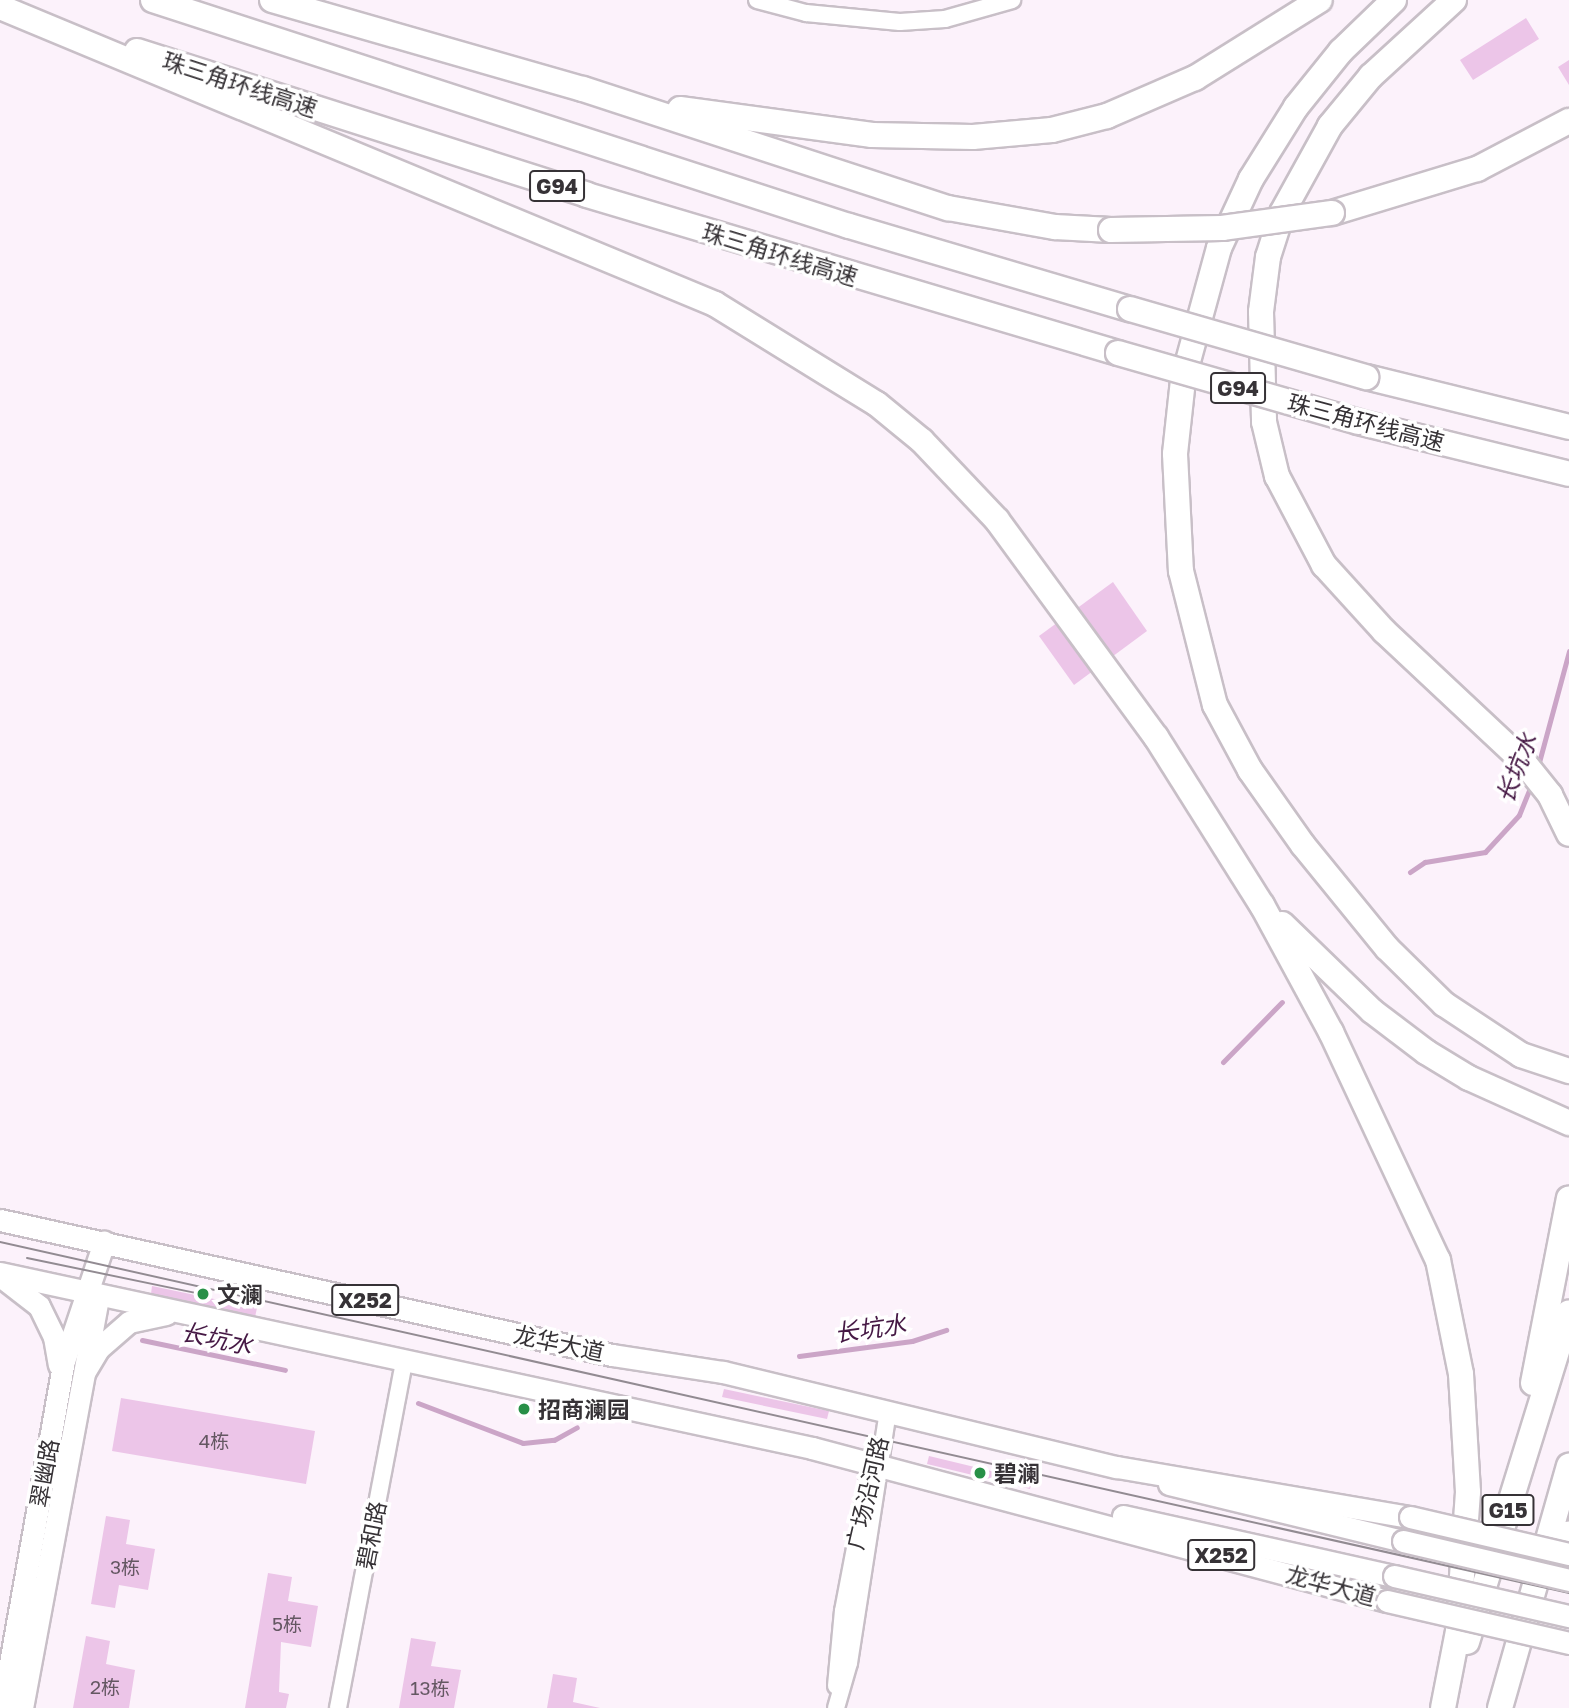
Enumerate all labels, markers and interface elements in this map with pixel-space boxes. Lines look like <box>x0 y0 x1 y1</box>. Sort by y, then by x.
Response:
street label: 珠三角环线高速 <box>159 46 321 122</box>
road number: G94 <box>529 168 585 204</box>
street label: 珠三角环线高速 <box>699 217 861 291</box>
road number: G94 <box>1210 370 1266 406</box>
street label: 珠三角环线高速 <box>1285 388 1447 456</box>
water label: 长坑水 <box>1490 729 1542 807</box>
place label: 文澜 <box>217 1280 263 1308</box>
road number: X252 <box>330 1282 400 1318</box>
marker: 文澜 <box>195 1286 211 1302</box>
water label: 长坑水 <box>832 1309 908 1347</box>
water label: 长坑水 <box>179 1316 255 1360</box>
street label: 龙华大道 <box>511 1320 607 1366</box>
place label: 招商澜园 <box>538 1395 630 1423</box>
marker: 招商澜园 <box>516 1401 532 1417</box>
house number: 4栋 <box>199 1430 229 1452</box>
street label: 广场沿河路 <box>841 1434 893 1552</box>
street label: 翠幽路 <box>24 1437 64 1509</box>
place label: 碧澜 <box>994 1459 1040 1487</box>
marker: 碧澜 <box>972 1465 988 1481</box>
road number: G15 <box>1480 1492 1536 1528</box>
street label: 碧和路 <box>351 1499 391 1571</box>
road number: X252 <box>1186 1538 1256 1572</box>
house number: 3栋 <box>110 1556 140 1578</box>
street label: 龙华大道 <box>1283 1560 1379 1610</box>
house number: 5栋 <box>272 1613 302 1635</box>
house number: 2栋 <box>90 1676 120 1698</box>
house number: 13栋 <box>410 1677 450 1699</box>

